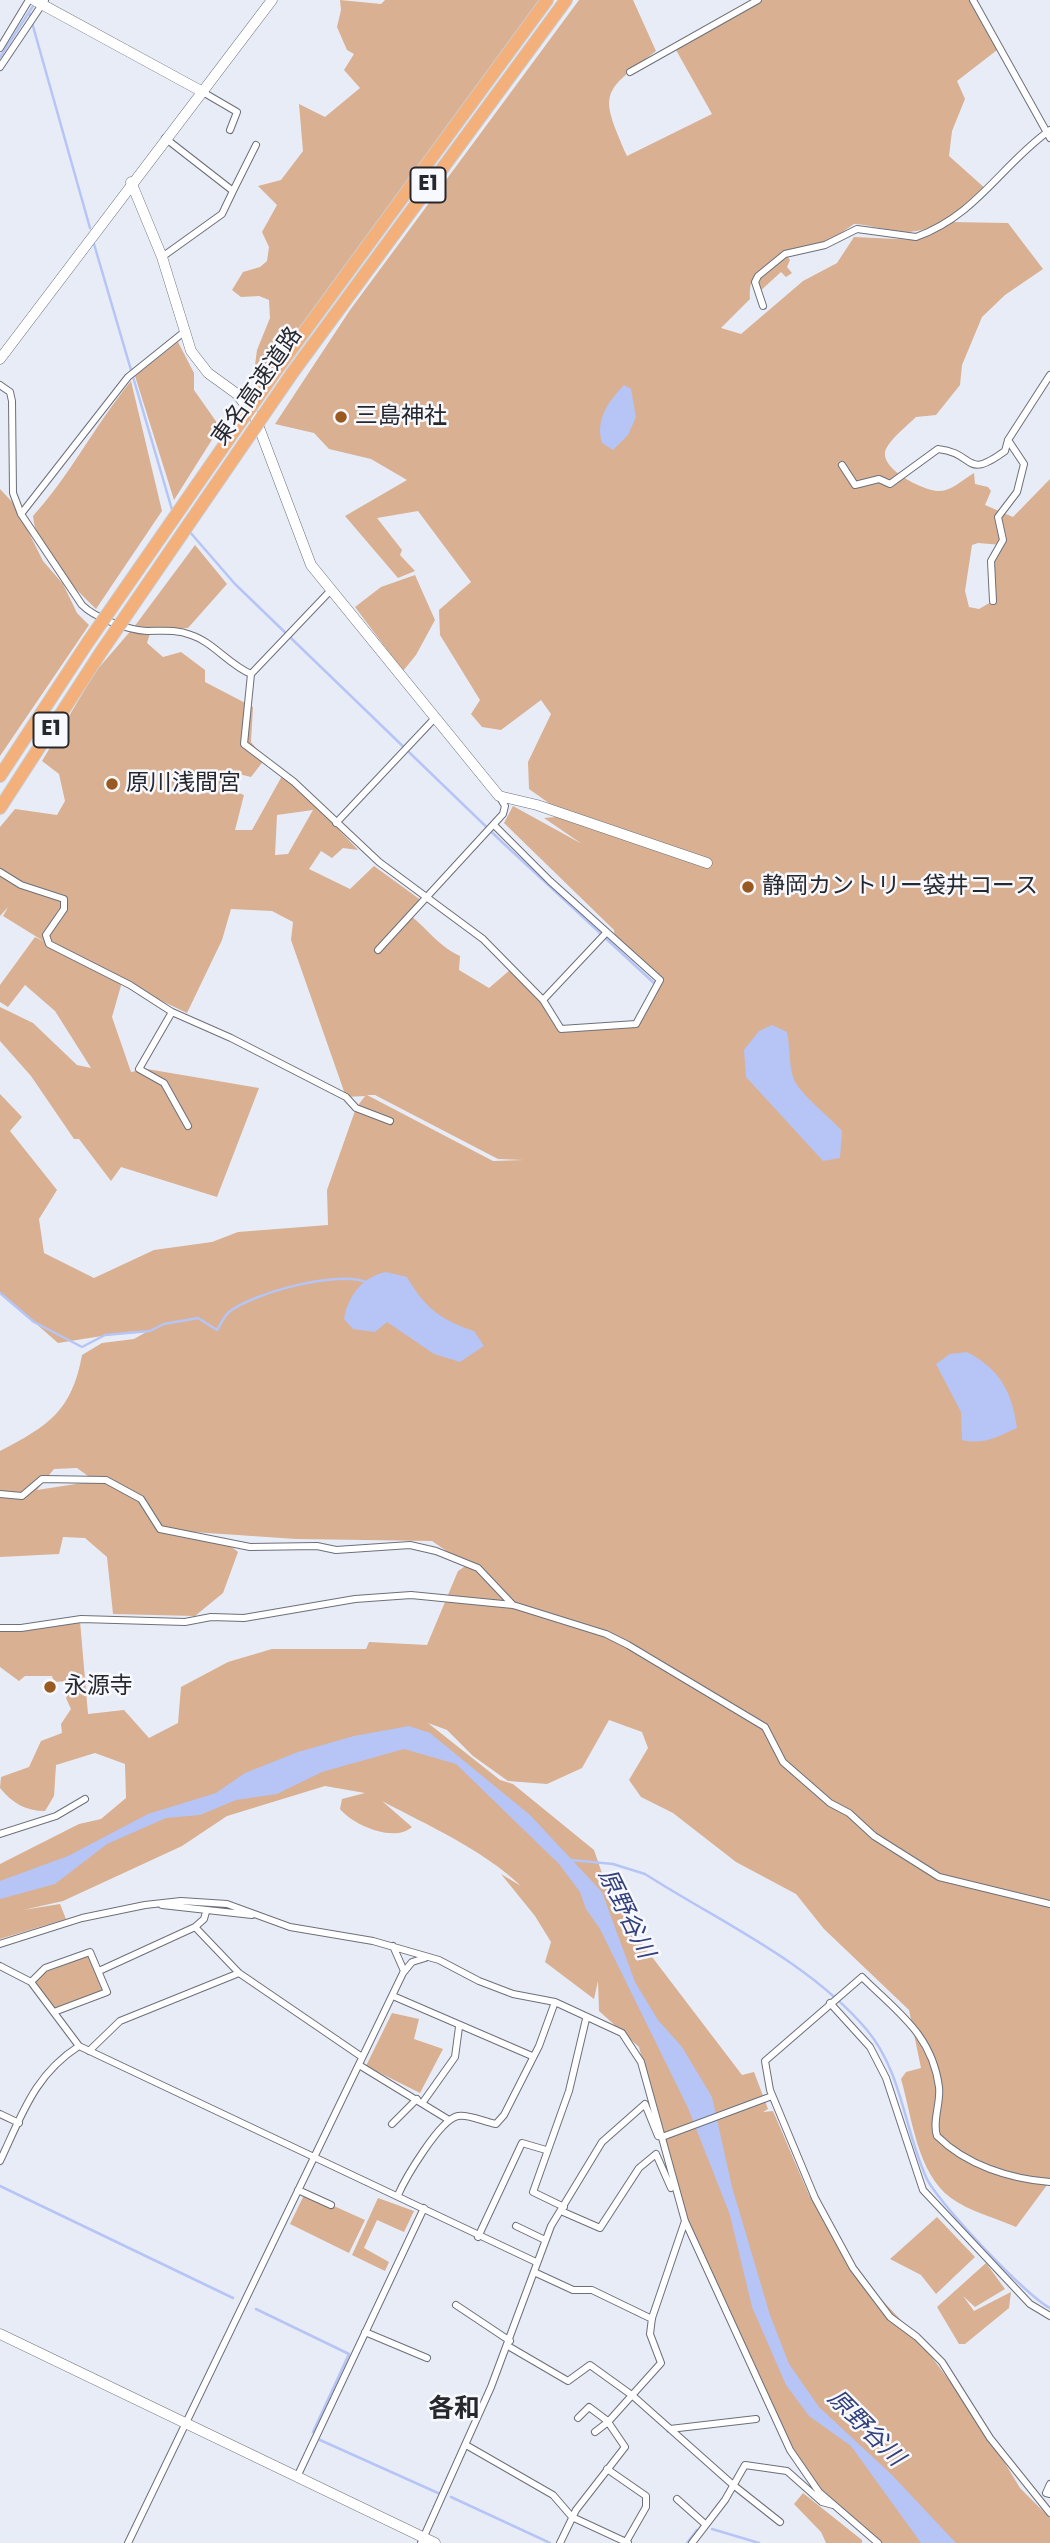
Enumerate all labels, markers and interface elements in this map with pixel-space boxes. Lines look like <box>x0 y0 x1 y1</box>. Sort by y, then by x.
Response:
road number: E1 <box>410 168 446 202</box>
street label: 東名高速道路 <box>207 323 309 451</box>
place label: 三島神社 <box>355 403 447 431</box>
marker: 三島神社 <box>333 409 349 425</box>
road number: E1 <box>34 712 68 748</box>
place label: 原川浅間宮 <box>126 770 241 798</box>
marker: 原川浅間宮 <box>104 776 120 792</box>
place label: 静岡カントリー袋井コース <box>762 873 1038 901</box>
marker: 静岡カントリー袋井コース <box>740 879 756 895</box>
place label: 永源寺 <box>64 1673 133 1701</box>
marker: 永源寺 <box>42 1679 58 1695</box>
water label: 原野谷川 <box>591 1865 659 1963</box>
water label: 原野谷川 <box>821 2385 909 2473</box>
district label: 各和 <box>428 2394 480 2426</box>

